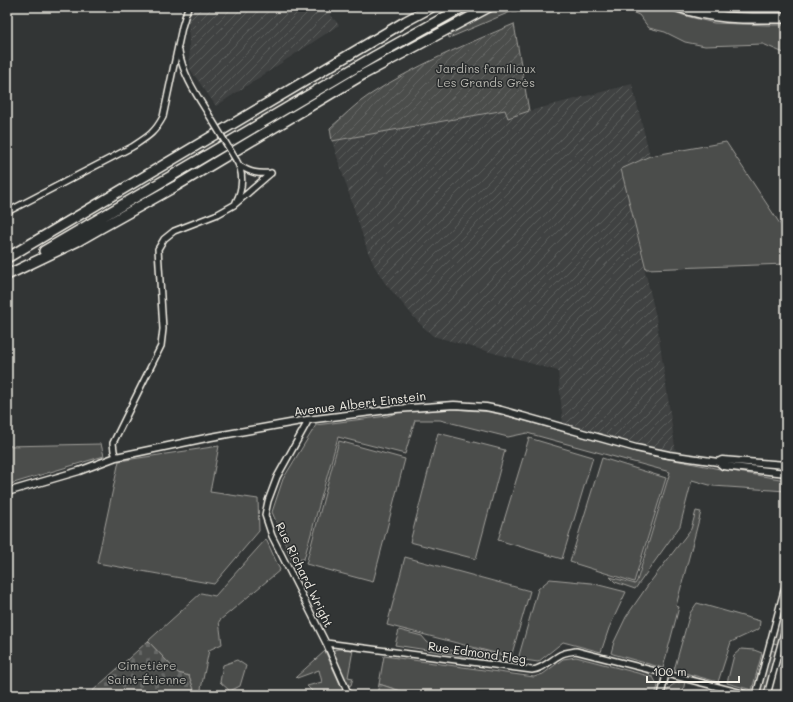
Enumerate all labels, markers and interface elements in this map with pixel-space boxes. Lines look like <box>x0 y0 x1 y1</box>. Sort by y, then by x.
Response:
park label: Jardins familiaux Les Grands Grès <box>436 60 536 90</box>
street label: Avenue Albert Einstein <box>293 387 427 419</box>
street label: Rue Richard Wright <box>273 519 337 630</box>
street label: Rue Edmond Fleg <box>427 637 527 667</box>
park label: Cimetière Saint-Étienne <box>108 657 186 687</box>
scale bar <box>647 658 739 684</box>
text: 100 m <box>653 663 687 679</box>

